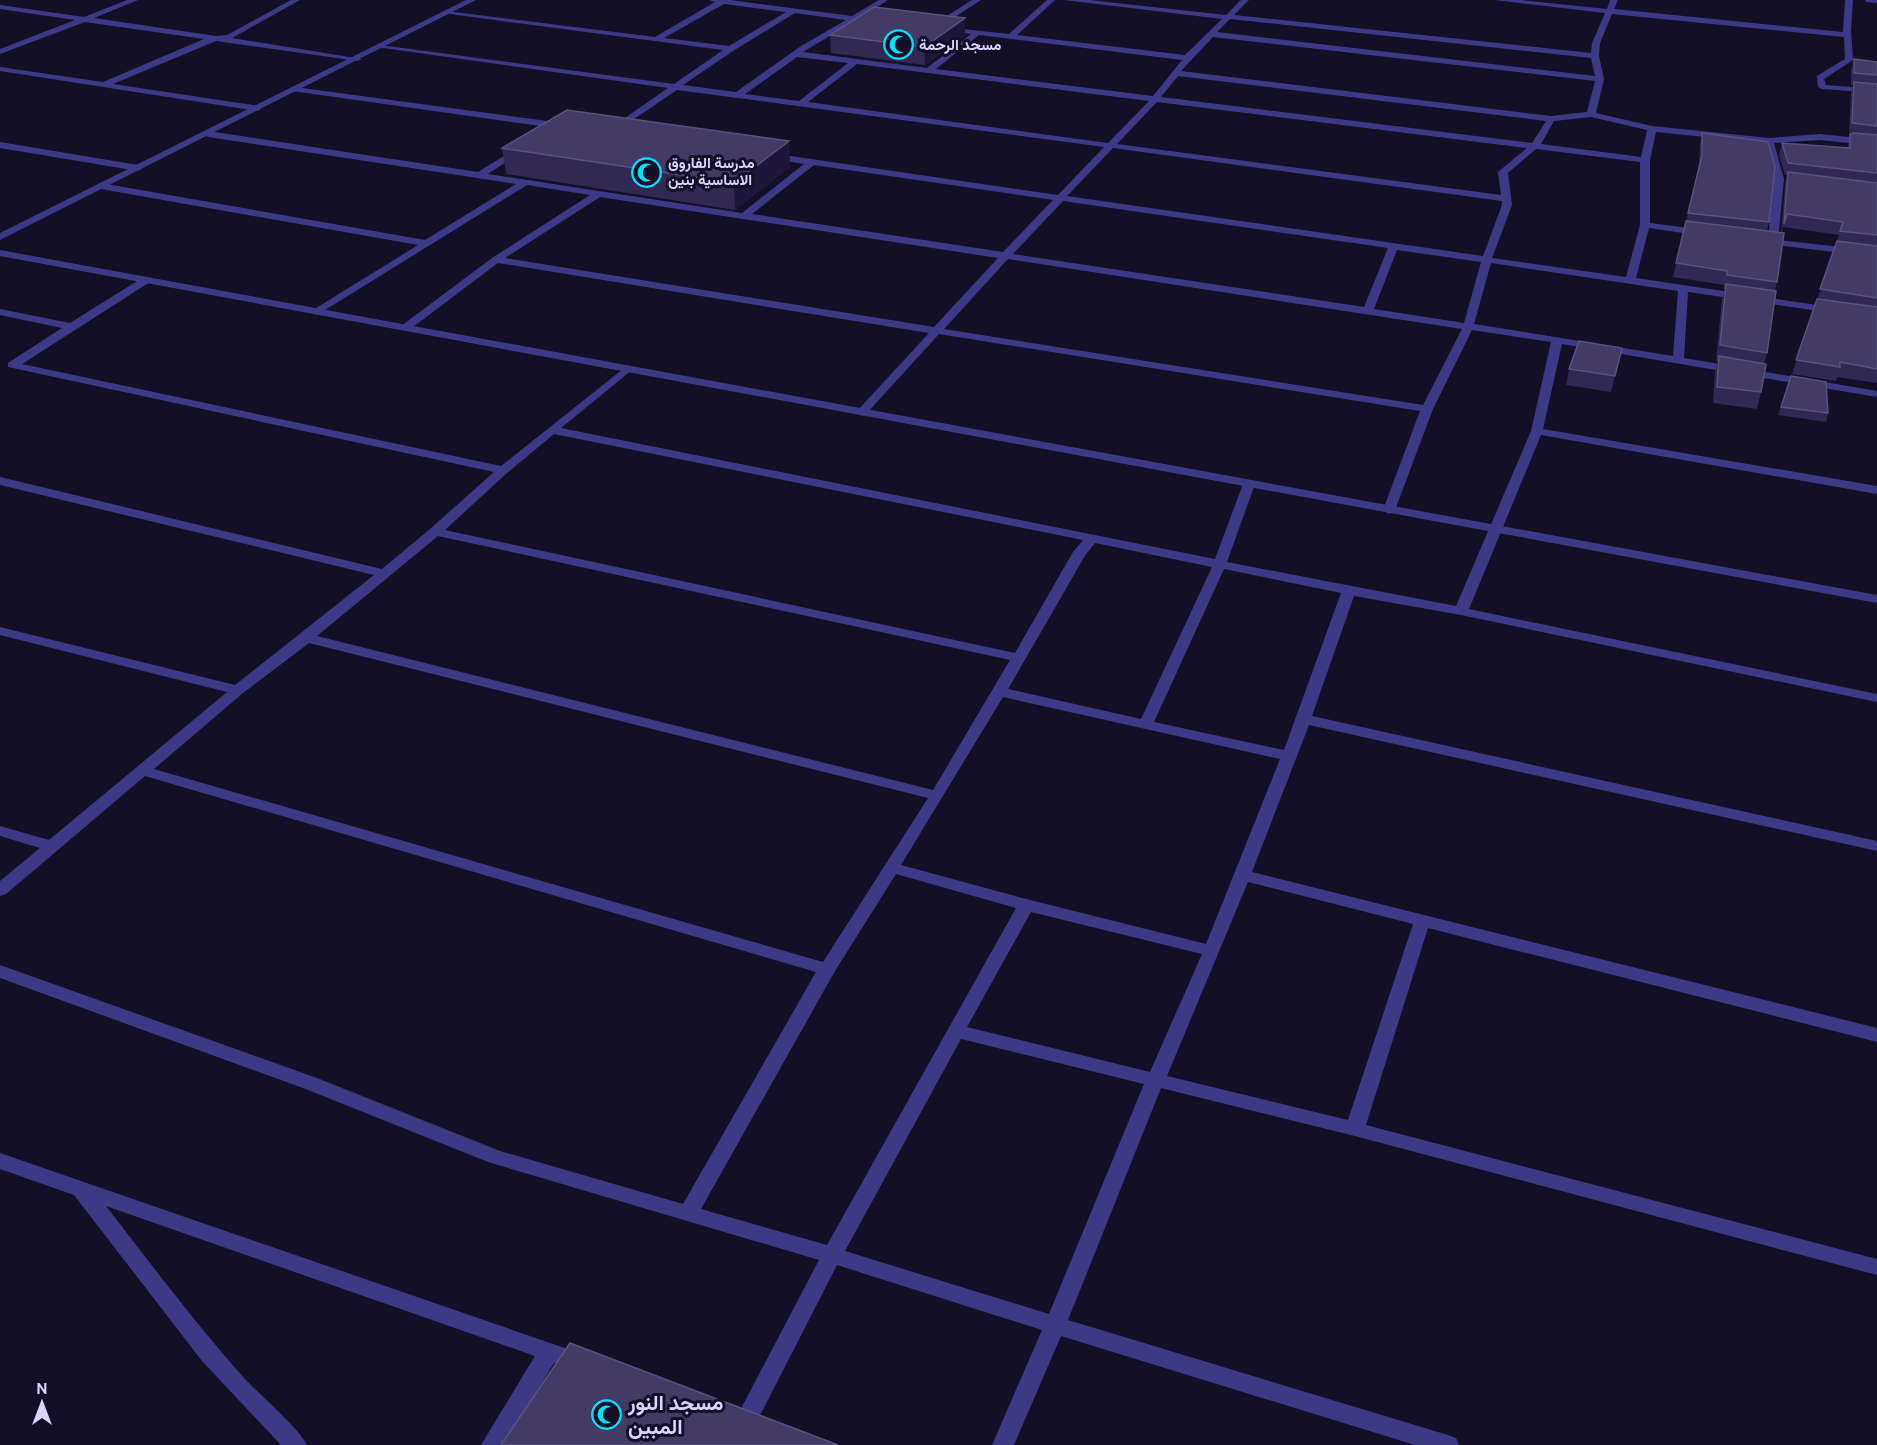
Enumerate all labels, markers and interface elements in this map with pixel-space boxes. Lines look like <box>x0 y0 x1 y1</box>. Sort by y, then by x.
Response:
mosque icon: مسجد الرحمة <box>882 29 914 61</box>
place label: مسجد الرحمة <box>919 36 1001 54</box>
place label: مدرسة الفاروق الاساسية بنين <box>668 154 755 189</box>
mosque icon: مدرسة الفاروق الاساسية بنين <box>631 156 663 188</box>
north arrow <box>12 1373 72 1433</box>
text: N <box>36 1379 48 1398</box>
place label: مسجد النور المبين <box>627 1390 723 1439</box>
mosque icon: مسجد النور المبين <box>591 1398 623 1430</box>

